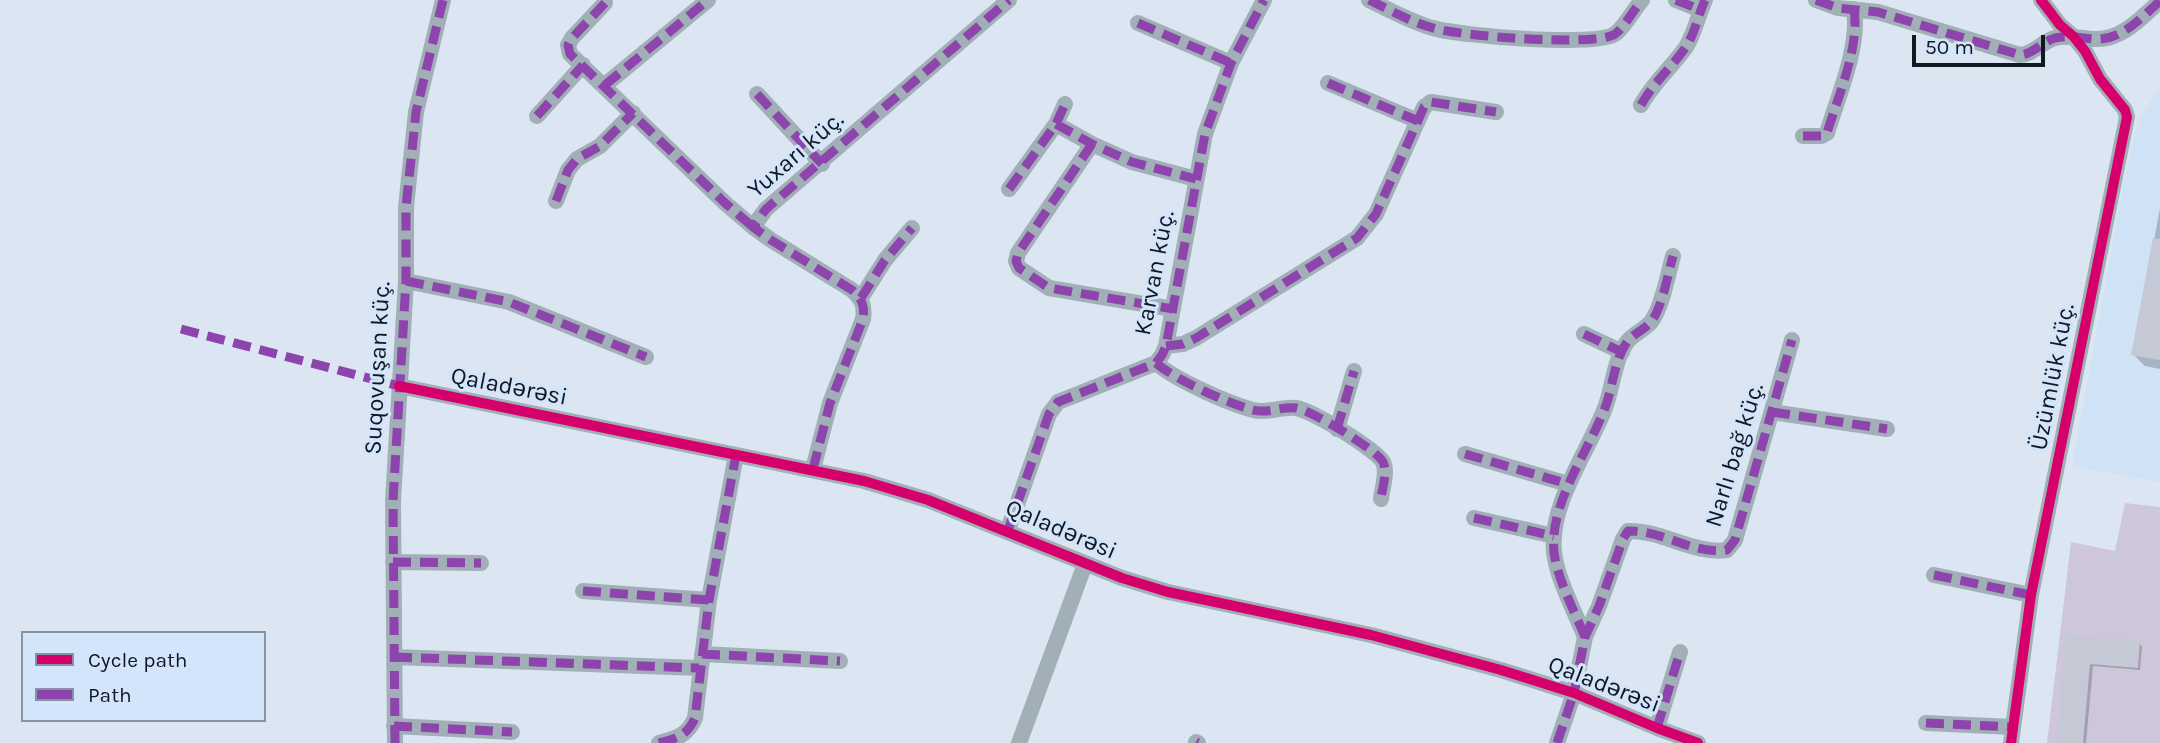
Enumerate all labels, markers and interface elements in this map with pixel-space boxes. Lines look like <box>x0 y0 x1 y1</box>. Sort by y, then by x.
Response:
scale bar <box>1915 21 2048 65</box>
text: 50 m <box>1925 35 1974 59</box>
street label: Yuxarı küç. <box>742 105 850 205</box>
street label: Karvan küç. <box>1129 208 1181 338</box>
street label: Suqovuşan küç. <box>359 281 397 455</box>
street label: Üzümlük küç. <box>2025 301 2081 453</box>
street label: Qaladərəsi <box>448 362 570 412</box>
street label: Narlı bağ küç. <box>1699 379 1771 531</box>
street label: Qaladərəsi <box>1001 494 1121 566</box>
legend <box>21 631 266 722</box>
text: Cycle path <box>88 648 188 672</box>
street label: Qaladərəsi <box>1544 650 1664 720</box>
text: Path <box>88 683 132 707</box>

